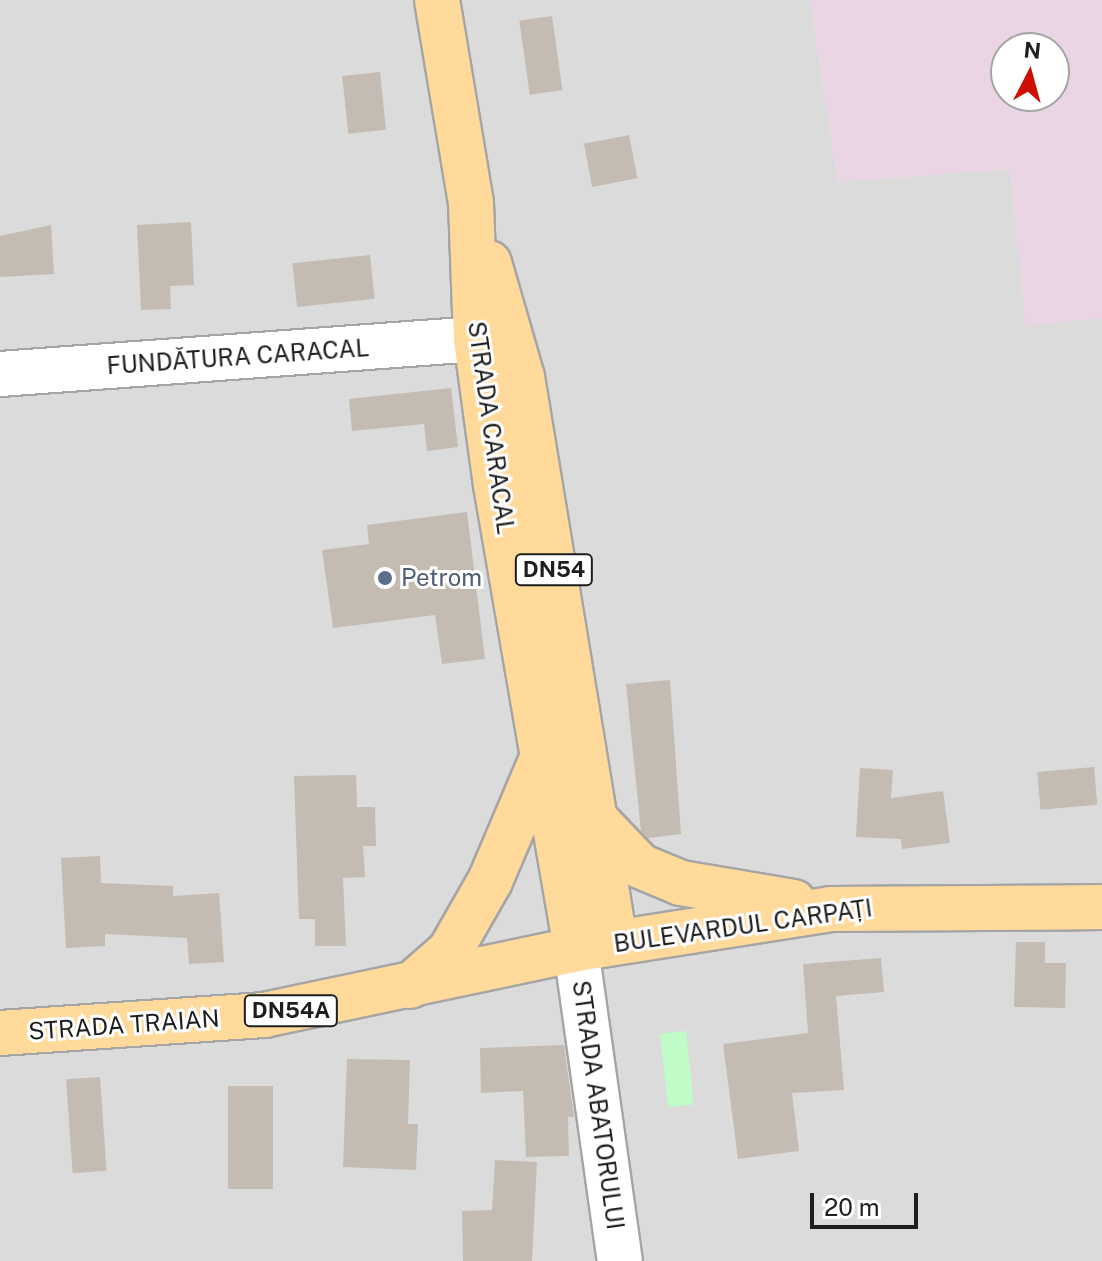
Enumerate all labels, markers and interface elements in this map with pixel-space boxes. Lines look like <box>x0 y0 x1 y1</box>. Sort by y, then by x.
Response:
north arrow <box>990 32 1070 112</box>
text: N <box>1022 36 1042 64</box>
street label: STRADA CARACAL <box>462 320 520 536</box>
street label: FUNDĂTURA CARACAL <box>106 333 370 381</box>
road number: DN54 <box>514 552 594 588</box>
place label: Petrom <box>401 564 482 592</box>
marker: Petrom <box>376 569 394 587</box>
street label: BULEVARDUL CARPAȚI <box>612 894 874 958</box>
street label: STRADA ABATORULUI <box>566 979 630 1231</box>
road number: DN54A <box>243 993 339 1029</box>
street label: STRADA TRAIAN <box>27 1004 221 1046</box>
scale bar <box>814 1177 922 1227</box>
text: 20 m <box>824 1193 880 1221</box>

